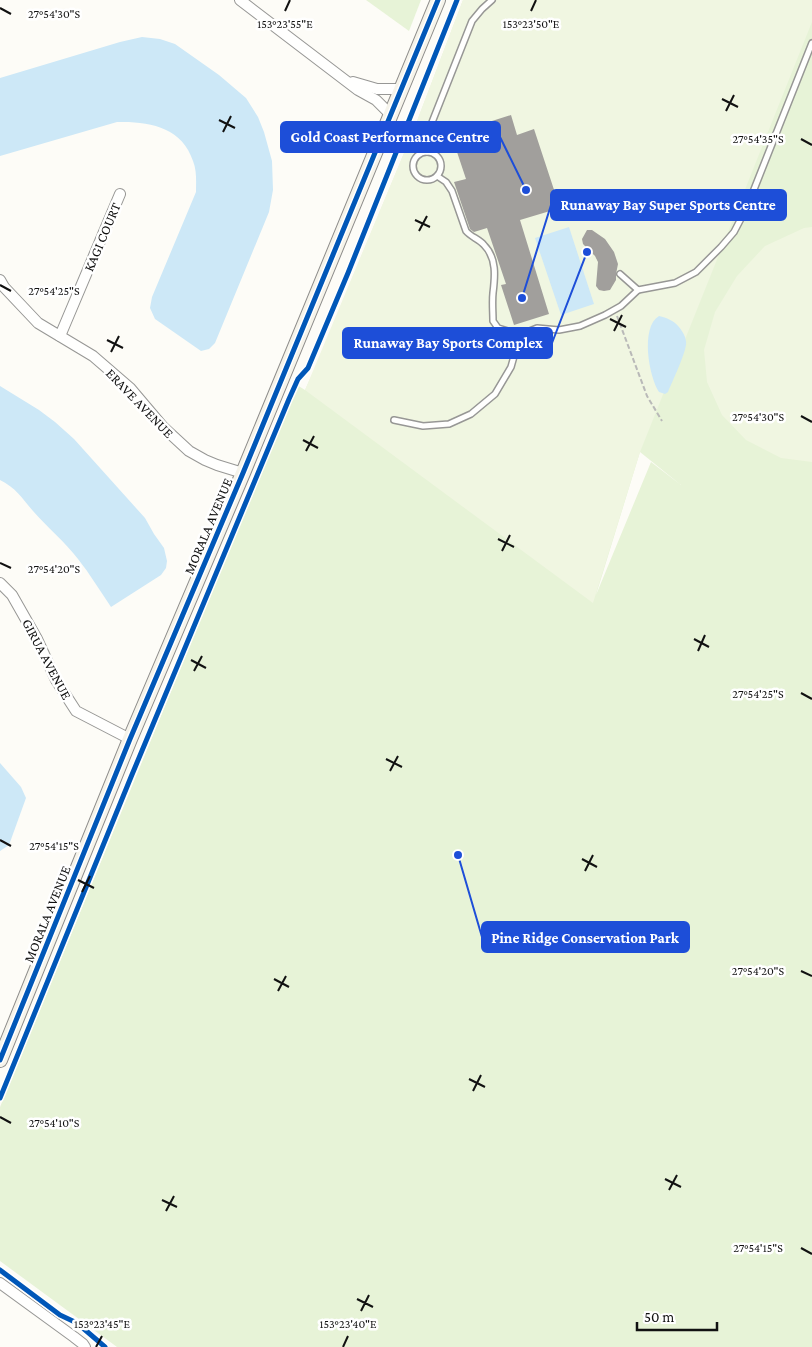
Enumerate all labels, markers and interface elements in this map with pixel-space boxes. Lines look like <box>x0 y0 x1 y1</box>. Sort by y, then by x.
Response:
text: 27°54'30"S <box>28 7 80 21</box>
text: 153°23'55"E <box>257 17 313 31</box>
text: 153°23'50"E <box>503 17 560 31</box>
callout: Gold Coast Performance Centre <box>281 122 500 152</box>
text: Gold Coast Performance Centre <box>291 129 489 145</box>
text: 27°54'35"S <box>733 132 784 146</box>
callout: Runaway Bay Super Sports Centre <box>551 190 786 220</box>
text: Runaway Bay Super Sports Centre <box>560 197 776 213</box>
street label: KAGI COURT <box>80 200 124 274</box>
text: 27°54'25"S <box>28 284 80 298</box>
callout: Runaway Bay Sports Complex <box>343 328 552 358</box>
text: Runaway Bay Sports Complex <box>354 335 543 351</box>
street label: ERAVE AVENUE <box>103 365 177 441</box>
text: 27°54'30"S <box>732 410 784 424</box>
street label: MORALA AVENUE <box>180 475 236 577</box>
text: 27°54'20"S <box>28 562 81 576</box>
street label: GIRUA AVENUE <box>19 616 75 703</box>
text: 27°54'25"S <box>732 687 784 701</box>
text: 27°54'15"S <box>29 839 79 853</box>
street label: MORALA AVENUE <box>20 863 74 965</box>
callout: Pine Ridge Conservation Park <box>482 922 689 952</box>
text: Pine Ridge Conservation Park <box>491 930 680 946</box>
text: 27°54'20"S <box>732 964 785 978</box>
text: 27°54'10"S <box>29 1116 80 1130</box>
text: 27°54'15"S <box>733 1241 783 1255</box>
scale bar <box>637 1300 717 1332</box>
text: 50 m <box>644 1309 674 1325</box>
text: 153°23'45"E <box>74 1317 130 1331</box>
text: 153°23'40"E <box>320 1317 377 1331</box>

